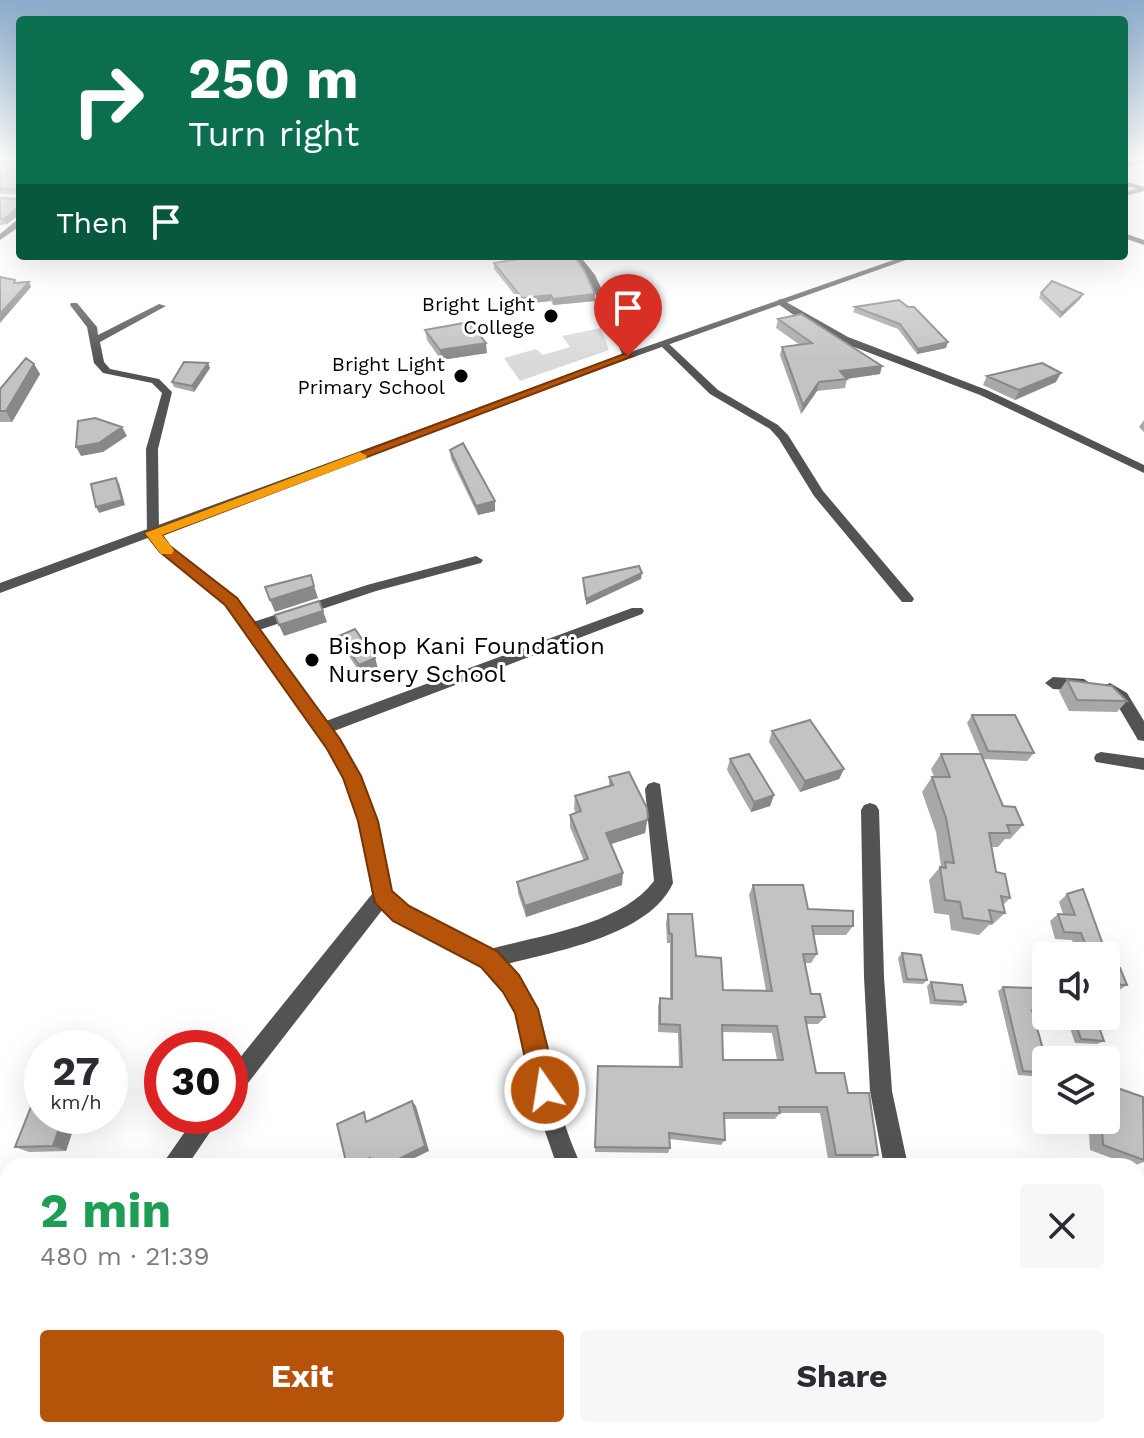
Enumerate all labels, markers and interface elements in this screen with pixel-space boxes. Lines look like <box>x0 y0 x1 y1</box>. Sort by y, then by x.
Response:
text: 250 m <box>188 46 359 112</box>
icon: right <box>56 48 160 152</box>
text: Turn right <box>188 113 359 155</box>
icon: arrive <box>144 200 188 244</box>
text: Then <box>56 205 128 240</box>
pin <box>594 274 662 356</box>
icon: arrive <box>606 286 650 330</box>
place label: Bright Light College <box>422 292 536 339</box>
marker: Bright Light College <box>542 307 560 325</box>
place label: Bright Light Primary School <box>298 352 446 399</box>
marker: Bright Light Primary School <box>452 367 470 385</box>
place label: Bishop Kani Foundation Nursery School <box>328 632 605 688</box>
marker: Bishop Kani Foundation Nursery School <box>303 651 321 669</box>
map controls <box>1032 942 1120 1134</box>
button: sound <box>1032 942 1120 1030</box>
speed limit sign: 30 <box>144 1030 248 1134</box>
button: layers <box>1032 1046 1120 1134</box>
text: 27 <box>52 1048 100 1095</box>
position arrow <box>503 1048 587 1132</box>
text: km/h <box>50 1090 102 1114</box>
text: 2 min <box>40 1182 171 1239</box>
button: close <box>1020 1184 1104 1268</box>
text: 480 m · 21:39 <box>40 1241 210 1271</box>
button: Exit <box>40 1330 564 1422</box>
button: Share <box>580 1330 1104 1422</box>

